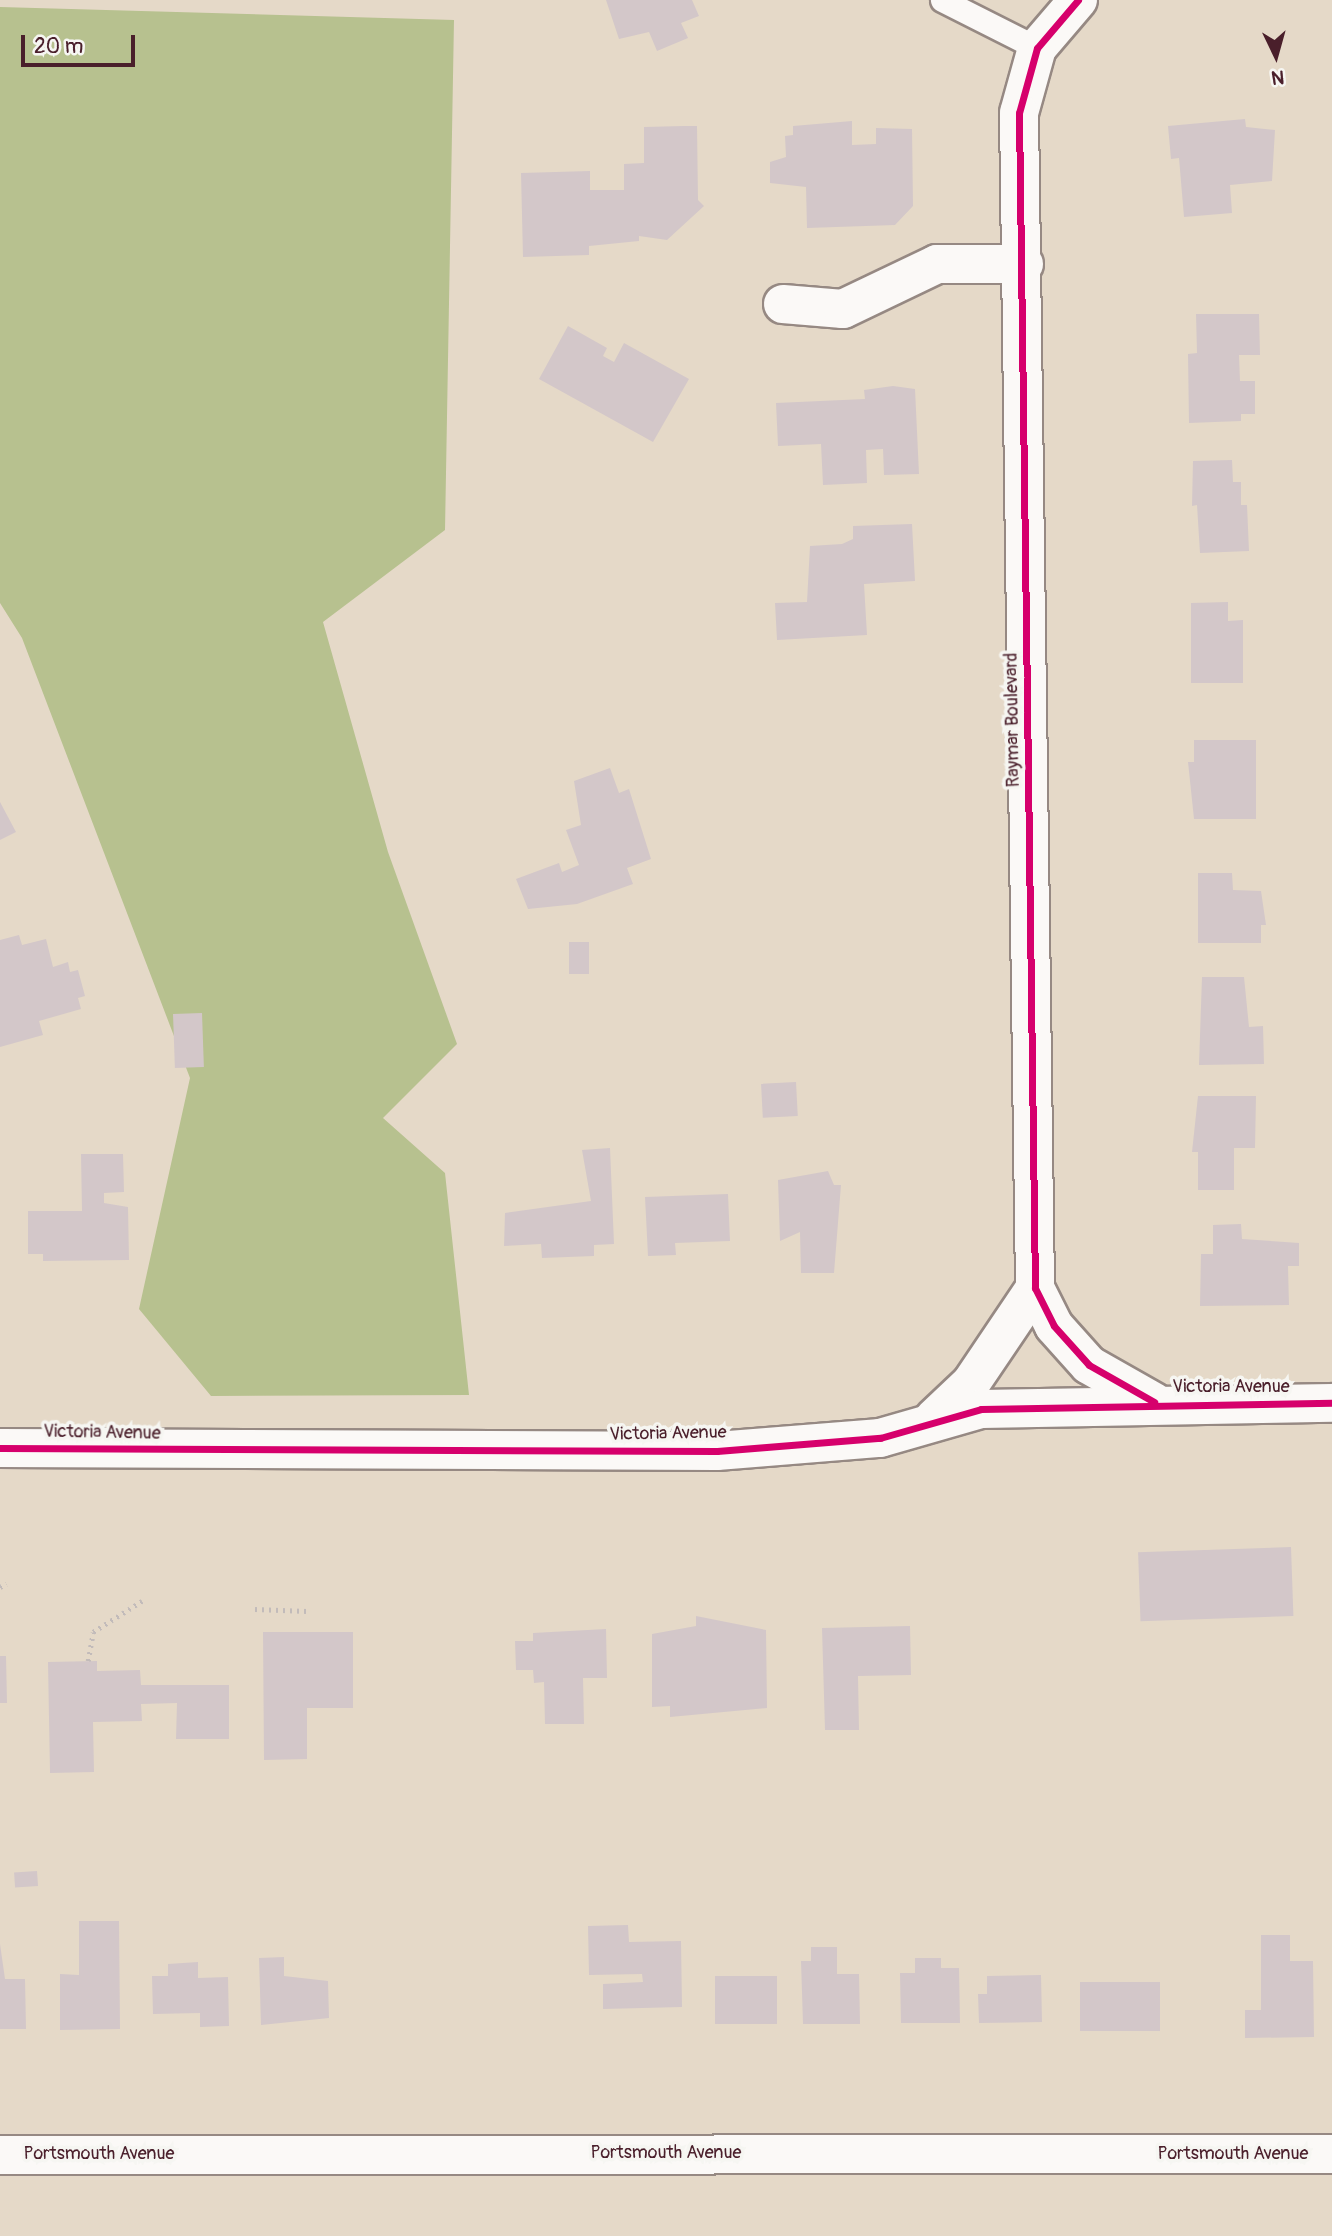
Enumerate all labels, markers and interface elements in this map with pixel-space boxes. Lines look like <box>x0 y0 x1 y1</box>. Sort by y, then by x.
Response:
scale bar <box>24 21 138 65</box>
north arrow <box>1241 21 1311 91</box>
text: 20 m <box>34 33 83 60</box>
text: N <box>1270 64 1285 89</box>
street label: Raymar Boulevard <box>1001 653 1025 787</box>
street label: Victoria Avenue <box>1172 1376 1290 1398</box>
street label: Victoria Avenue <box>43 1421 161 1445</box>
street label: Victoria Avenue <box>609 1422 727 1446</box>
street label: Portsmouth Avenue <box>591 2142 741 2164</box>
street label: Portsmouth Avenue <box>24 2143 174 2165</box>
street label: Portsmouth Avenue <box>1158 2143 1308 2165</box>

